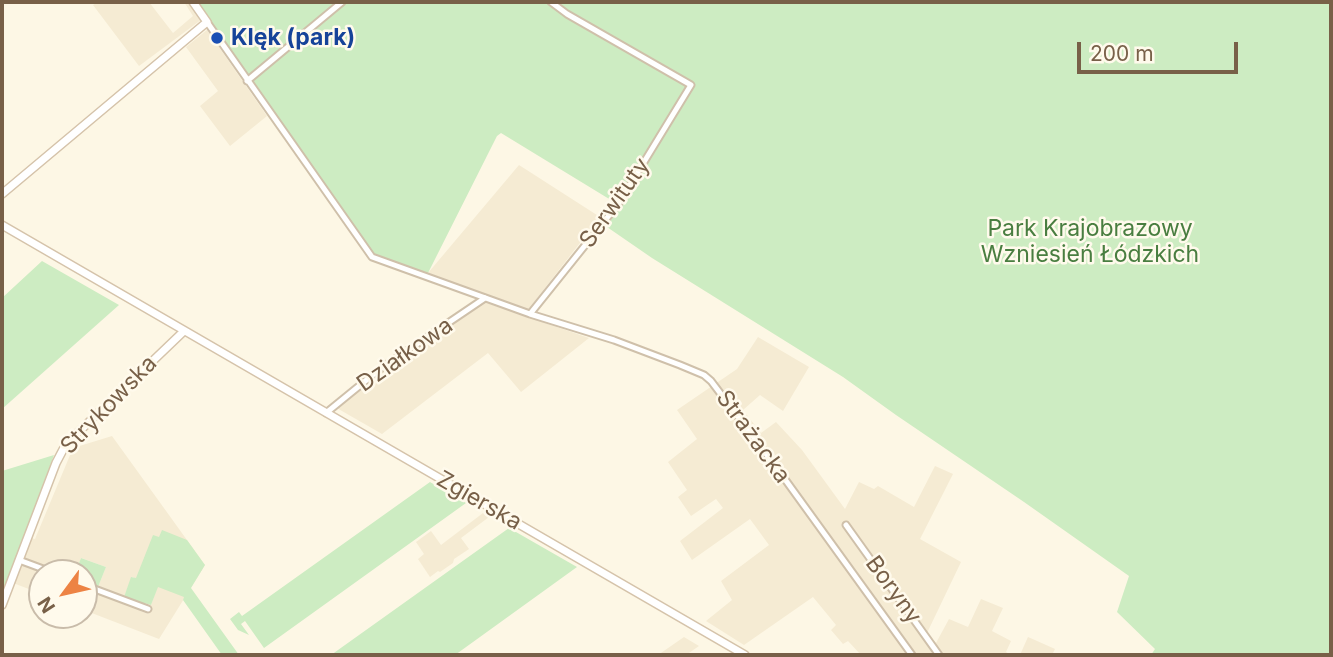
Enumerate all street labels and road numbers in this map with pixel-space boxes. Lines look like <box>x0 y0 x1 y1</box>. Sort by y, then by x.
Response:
street label: Serwituty <box>574 153 656 253</box>
street label: Działkowa <box>352 312 458 398</box>
street label: Strykowska <box>55 350 163 460</box>
street label: Strażacka <box>710 385 796 489</box>
street label: Zgierska <box>431 466 527 536</box>
street label: Boryny <box>859 551 927 629</box>

